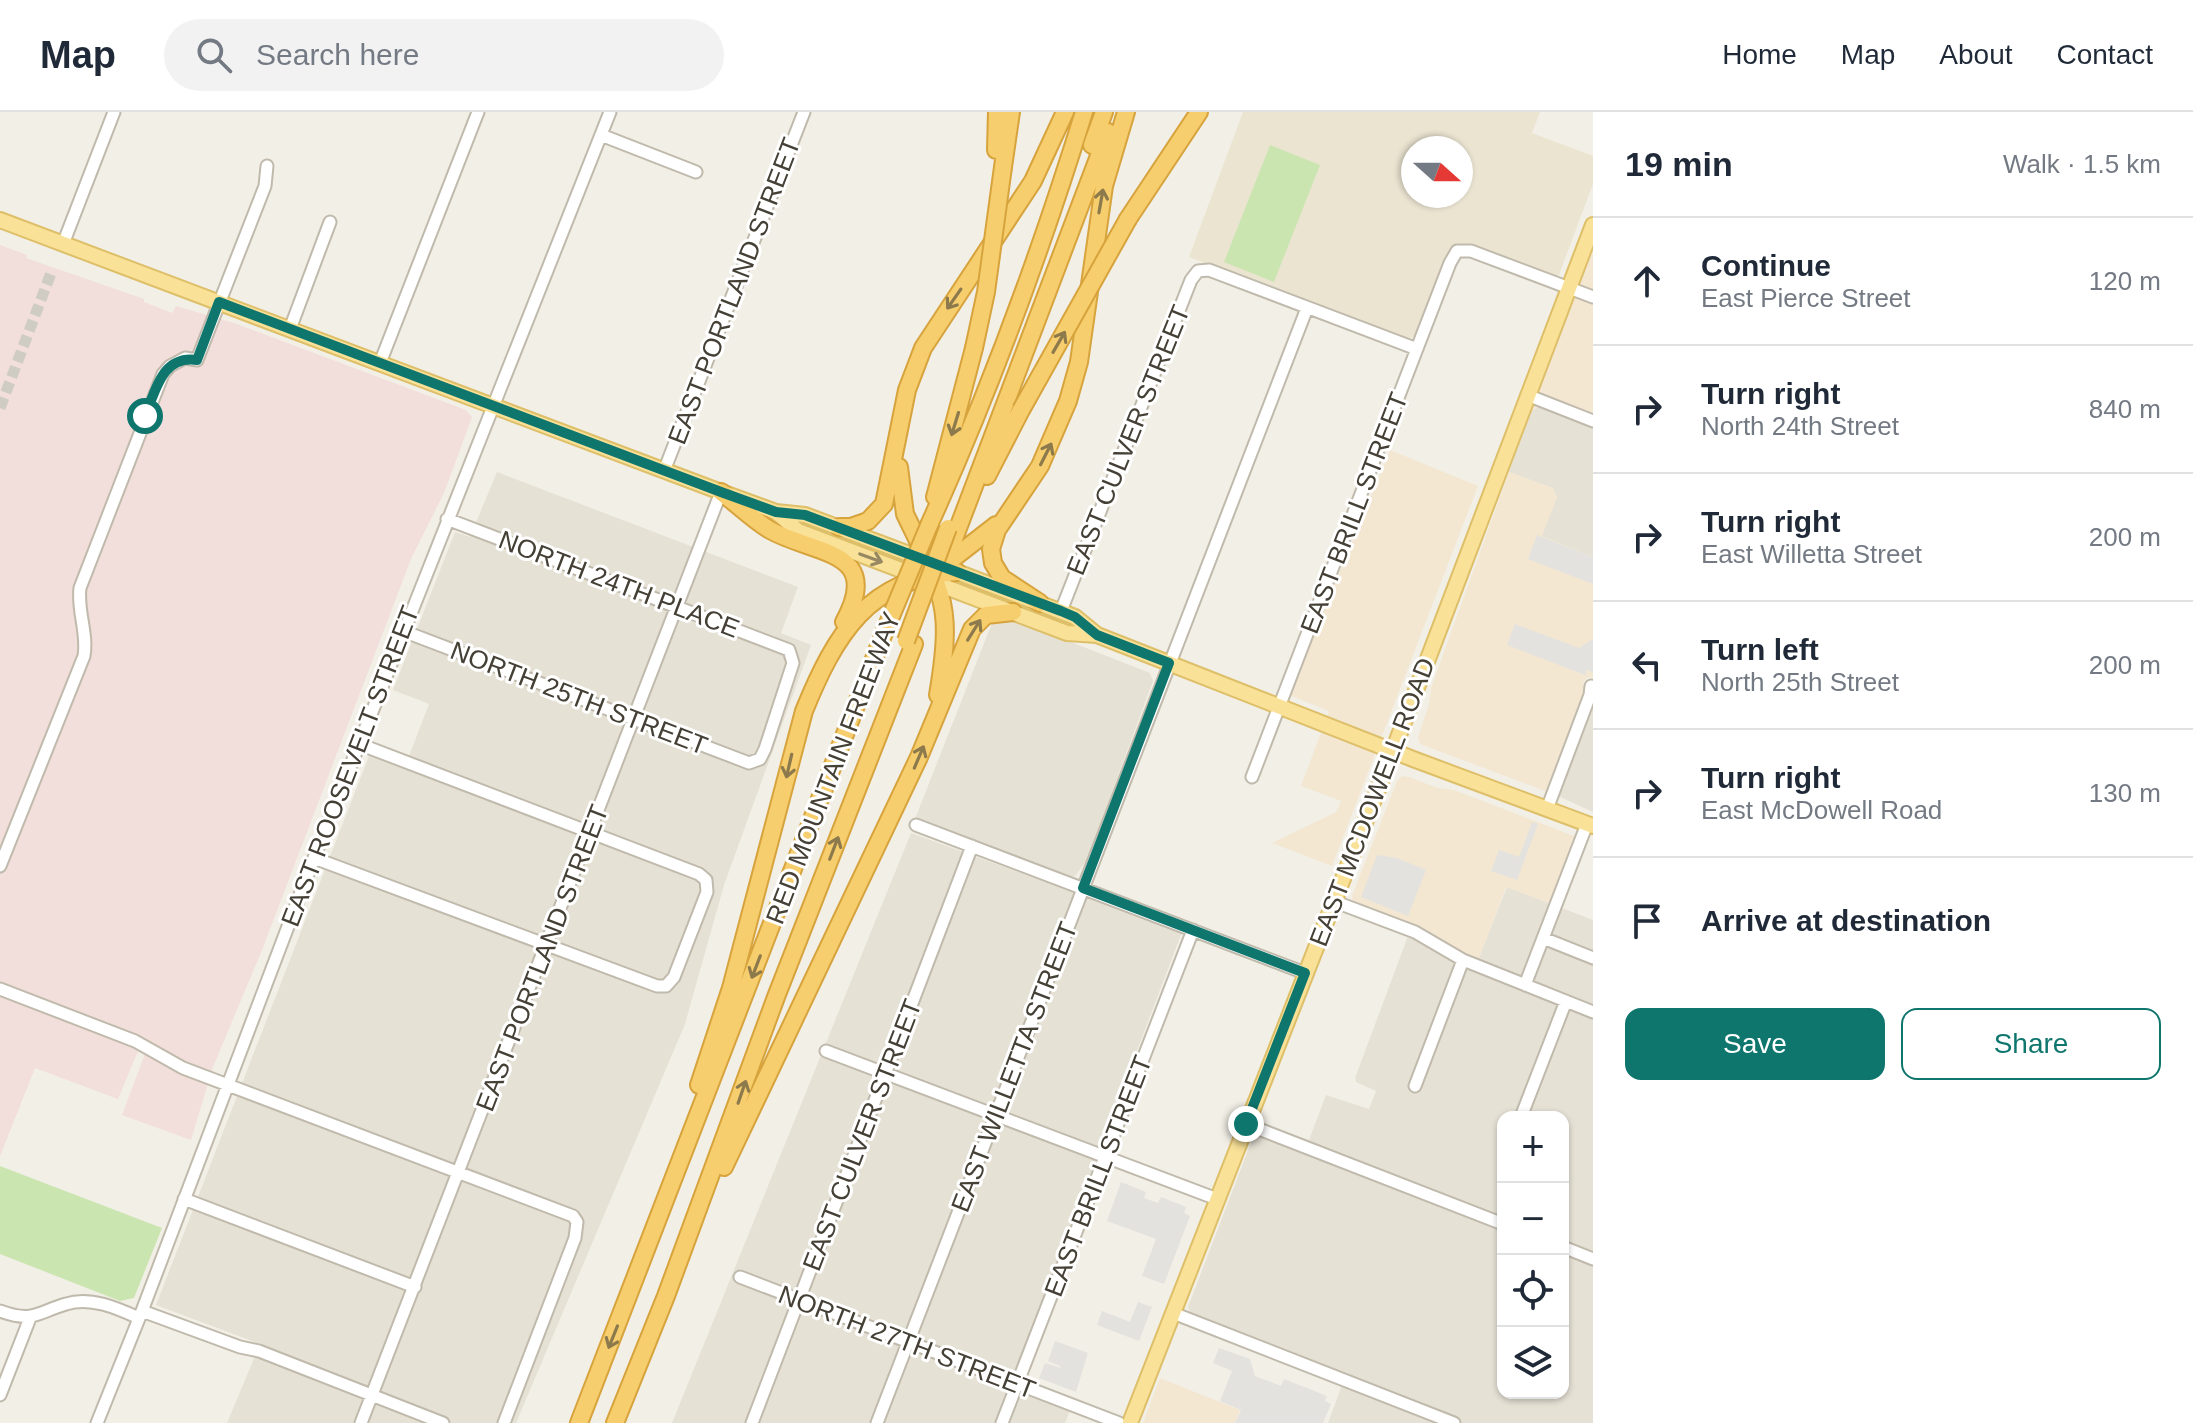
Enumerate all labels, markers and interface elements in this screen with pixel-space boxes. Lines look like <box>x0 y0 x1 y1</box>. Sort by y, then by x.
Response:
search box <box>164 19 724 91</box>
icon: search <box>192 33 236 77</box>
text: Map <box>40 34 116 76</box>
text: Search here <box>256 38 419 71</box>
text: Home <box>1722 39 1797 70</box>
text: Map <box>1841 39 1895 70</box>
text: About <box>1939 39 2013 70</box>
text: Contact <box>2057 39 2153 70</box>
street label: EAST PORTLAND STREET <box>662 134 806 448</box>
north arrow <box>1401 136 1473 208</box>
text: 19 min <box>1625 145 1733 183</box>
text: Walk · 1.5 km <box>2003 149 2161 179</box>
one-way arrow <box>1094 189 1109 214</box>
text: Continue <box>1701 249 1831 282</box>
icon: ahead <box>1625 259 1669 303</box>
text: 120 m <box>2089 266 2161 296</box>
text: East Pierce Street <box>1701 283 1911 313</box>
one-way arrow <box>946 287 962 309</box>
street label: EAST CULVER STREET <box>1060 301 1196 579</box>
one-way arrow <box>1051 331 1067 354</box>
text: Turn right <box>1701 377 1840 410</box>
icon: right <box>1625 387 1669 431</box>
street label: EAST BRILL STREET <box>1294 388 1414 638</box>
text: 840 m <box>2089 394 2161 424</box>
route start <box>127 398 163 434</box>
one-way arrow <box>947 410 962 436</box>
text: North 24th Street <box>1701 411 1899 441</box>
one-way arrow <box>1039 442 1054 466</box>
text: Turn right <box>1701 505 1840 538</box>
icon: right <box>1625 515 1669 559</box>
text: 200 m <box>2089 522 2161 552</box>
street label: NORTH 24TH PLACE <box>494 524 744 644</box>
text: East Willetta Street <box>1701 539 1922 569</box>
one-way arrow <box>859 552 883 566</box>
street label: EAST ROOSEVELT STREET <box>275 601 425 931</box>
street label: RED MOUNTAIN FREEWAY <box>760 608 906 928</box>
one-way arrow <box>966 619 982 642</box>
text: Turn left <box>1701 633 1819 666</box>
street label: NORTH 25TH STREET <box>446 635 712 761</box>
icon: left <box>1625 643 1669 687</box>
text: 200 m <box>2089 650 2161 680</box>
street label: EAST MCDOWELL ROAD <box>1303 654 1441 950</box>
text: North 25th Street <box>1701 667 1899 697</box>
one-way arrow <box>913 745 928 769</box>
one-way arrow <box>781 753 796 778</box>
text: Turn right <box>1701 761 1840 794</box>
icon: right <box>1625 771 1669 815</box>
text: 130 m <box>2089 778 2161 808</box>
text: East McDowell Road <box>1701 795 1942 825</box>
street label: EAST PORTLAND STREET <box>470 801 614 1115</box>
one-way arrow <box>828 836 842 861</box>
icon: arrive <box>1625 899 1669 943</box>
text: Arrive at destination <box>1701 904 1991 937</box>
street label: EAST WILLETTA STREET <box>945 918 1083 1216</box>
one-way arrow <box>748 954 762 979</box>
street label: EAST CULVER STREET <box>796 995 928 1275</box>
button: Save <box>1625 1008 1885 1080</box>
button: Share <box>1901 1008 2161 1080</box>
street label: EAST BRILL STREET <box>1038 1051 1158 1301</box>
one-way arrow <box>735 1079 750 1104</box>
route end <box>1228 1106 1264 1142</box>
map controls <box>1497 1111 1569 1399</box>
button: + <box>1497 1111 1569 1183</box>
button: − <box>1497 1183 1569 1255</box>
button: locate <box>1497 1255 1569 1327</box>
street label: NORTH 27TH STREET <box>774 1279 1040 1405</box>
one-way arrow <box>605 1324 619 1349</box>
button: layers <box>1497 1327 1569 1399</box>

